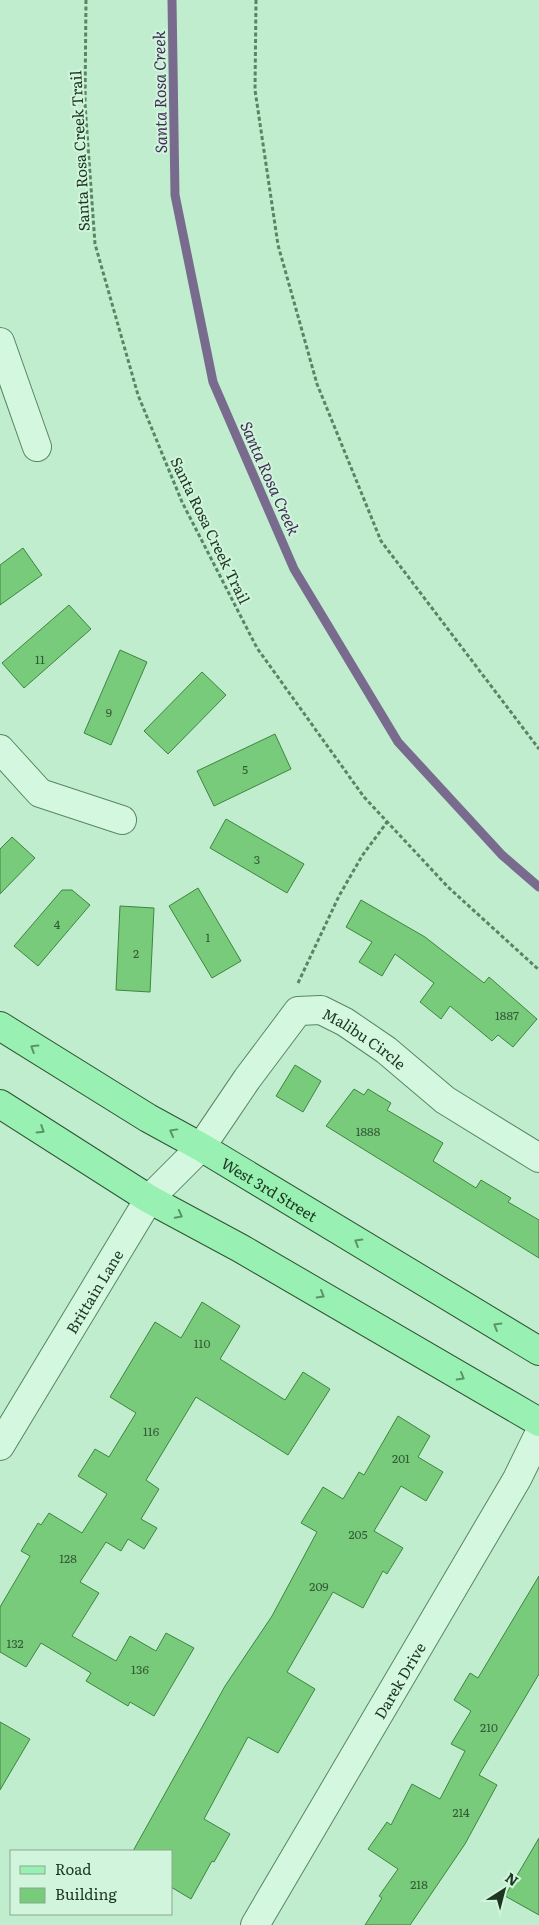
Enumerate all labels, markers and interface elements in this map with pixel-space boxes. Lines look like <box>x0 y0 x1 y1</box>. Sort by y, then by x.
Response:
water label: Santa Rosa Creek <box>146 30 172 154</box>
street label: Santa Rosa Creek Trail <box>63 70 95 232</box>
water label: Santa Rosa Creek <box>235 417 307 539</box>
street label: Santa Rosa Creek Trail <box>165 453 257 607</box>
house number: 11 <box>35 650 45 668</box>
house number: 9 <box>106 703 112 721</box>
house number: 5 <box>242 760 248 778</box>
house number: 3 <box>254 850 260 868</box>
house number: 4 <box>54 915 61 933</box>
house number: 1 <box>206 928 211 946</box>
house number: 2 <box>133 944 139 962</box>
street label: Malibu Circle <box>319 1001 412 1074</box>
house number: 1887 <box>495 1006 519 1024</box>
one-way arrow <box>31 1045 40 1054</box>
house number: 1888 <box>356 1122 381 1140</box>
one-way arrow <box>36 1124 45 1134</box>
one-way arrow <box>169 1128 178 1138</box>
street label: West 3rd Street <box>217 1151 322 1226</box>
one-way arrow <box>174 1209 183 1219</box>
one-way arrow <box>355 1239 364 1249</box>
street label: Brittain Lane <box>59 1244 128 1338</box>
one-way arrow <box>316 1289 325 1299</box>
one-way arrow <box>494 1322 503 1332</box>
house number: 110 <box>194 1334 210 1352</box>
one-way arrow <box>456 1370 465 1380</box>
house number: 116 <box>143 1422 160 1440</box>
house number: 201 <box>392 1449 410 1467</box>
house number: 205 <box>348 1525 368 1543</box>
house number: 128 <box>59 1549 77 1567</box>
house number: 209 <box>309 1577 329 1595</box>
house number: 132 <box>6 1634 24 1652</box>
street label: Darek Drive <box>367 1637 431 1723</box>
house number: 136 <box>131 1660 149 1678</box>
house number: 210 <box>480 1718 498 1736</box>
house number: 214 <box>452 1803 470 1821</box>
legend <box>10 1850 172 1915</box>
text: Road <box>55 1857 91 1880</box>
north arrow <box>479 1865 529 1915</box>
text: N <box>502 1867 523 1890</box>
house number: 218 <box>410 1875 428 1893</box>
text: Building <box>55 1882 117 1905</box>

